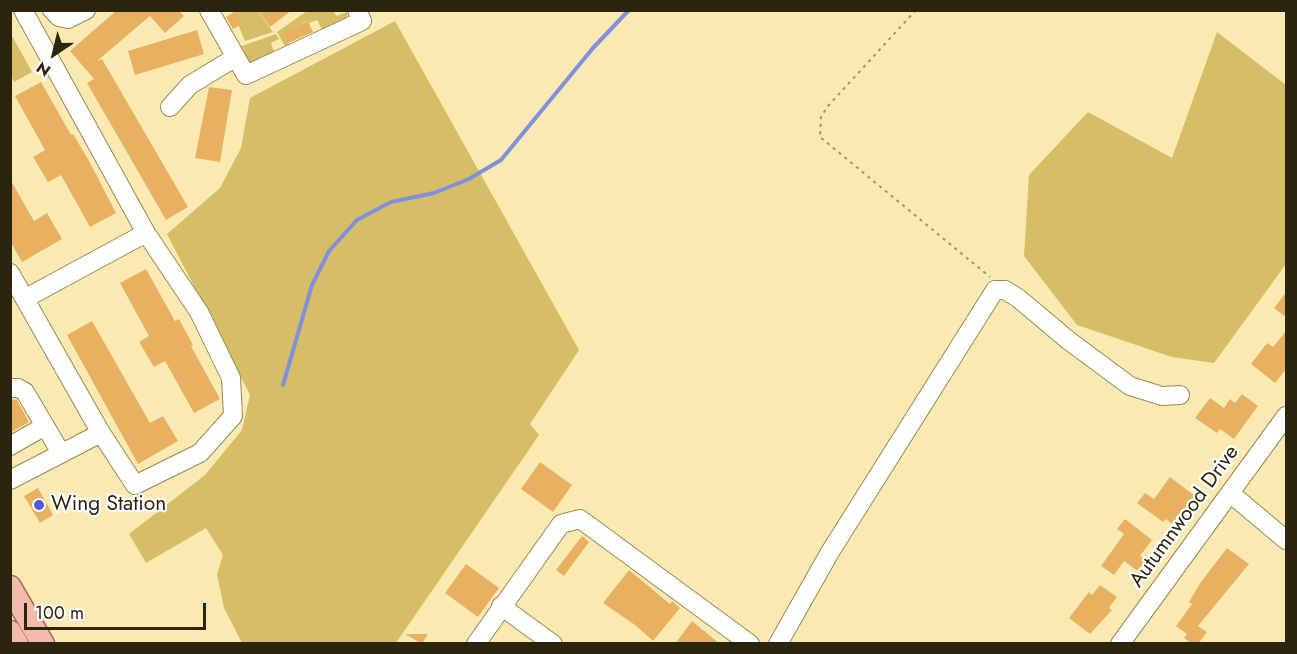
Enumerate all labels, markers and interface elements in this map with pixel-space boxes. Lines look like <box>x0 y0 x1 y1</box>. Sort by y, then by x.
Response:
north arrow <box>24 24 84 84</box>
text: N <box>32 56 55 82</box>
street label: Autumnwood Drive <box>1125 441 1245 593</box>
place label: Wing Station <box>51 492 166 518</box>
marker: Wing Station <box>32 498 46 512</box>
scale bar <box>27 591 208 629</box>
text: 100 m <box>35 600 84 626</box>

